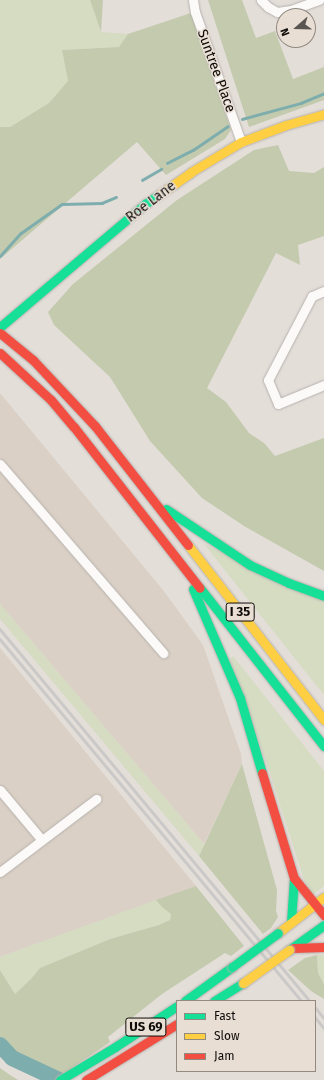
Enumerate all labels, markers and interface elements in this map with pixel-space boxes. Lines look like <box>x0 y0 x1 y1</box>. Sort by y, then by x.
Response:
north arrow <box>276 8 316 48</box>
text: N <box>278 26 293 38</box>
street label: Suntree Place <box>193 27 239 115</box>
street label: Roe Lane <box>123 178 179 226</box>
road number: I 35 <box>225 601 255 623</box>
legend <box>176 1000 316 1072</box>
text: Fast <box>214 1009 236 1023</box>
road number: US 69 <box>125 1016 167 1038</box>
text: Slow <box>214 1029 240 1043</box>
text: Jam <box>214 1049 234 1063</box>

